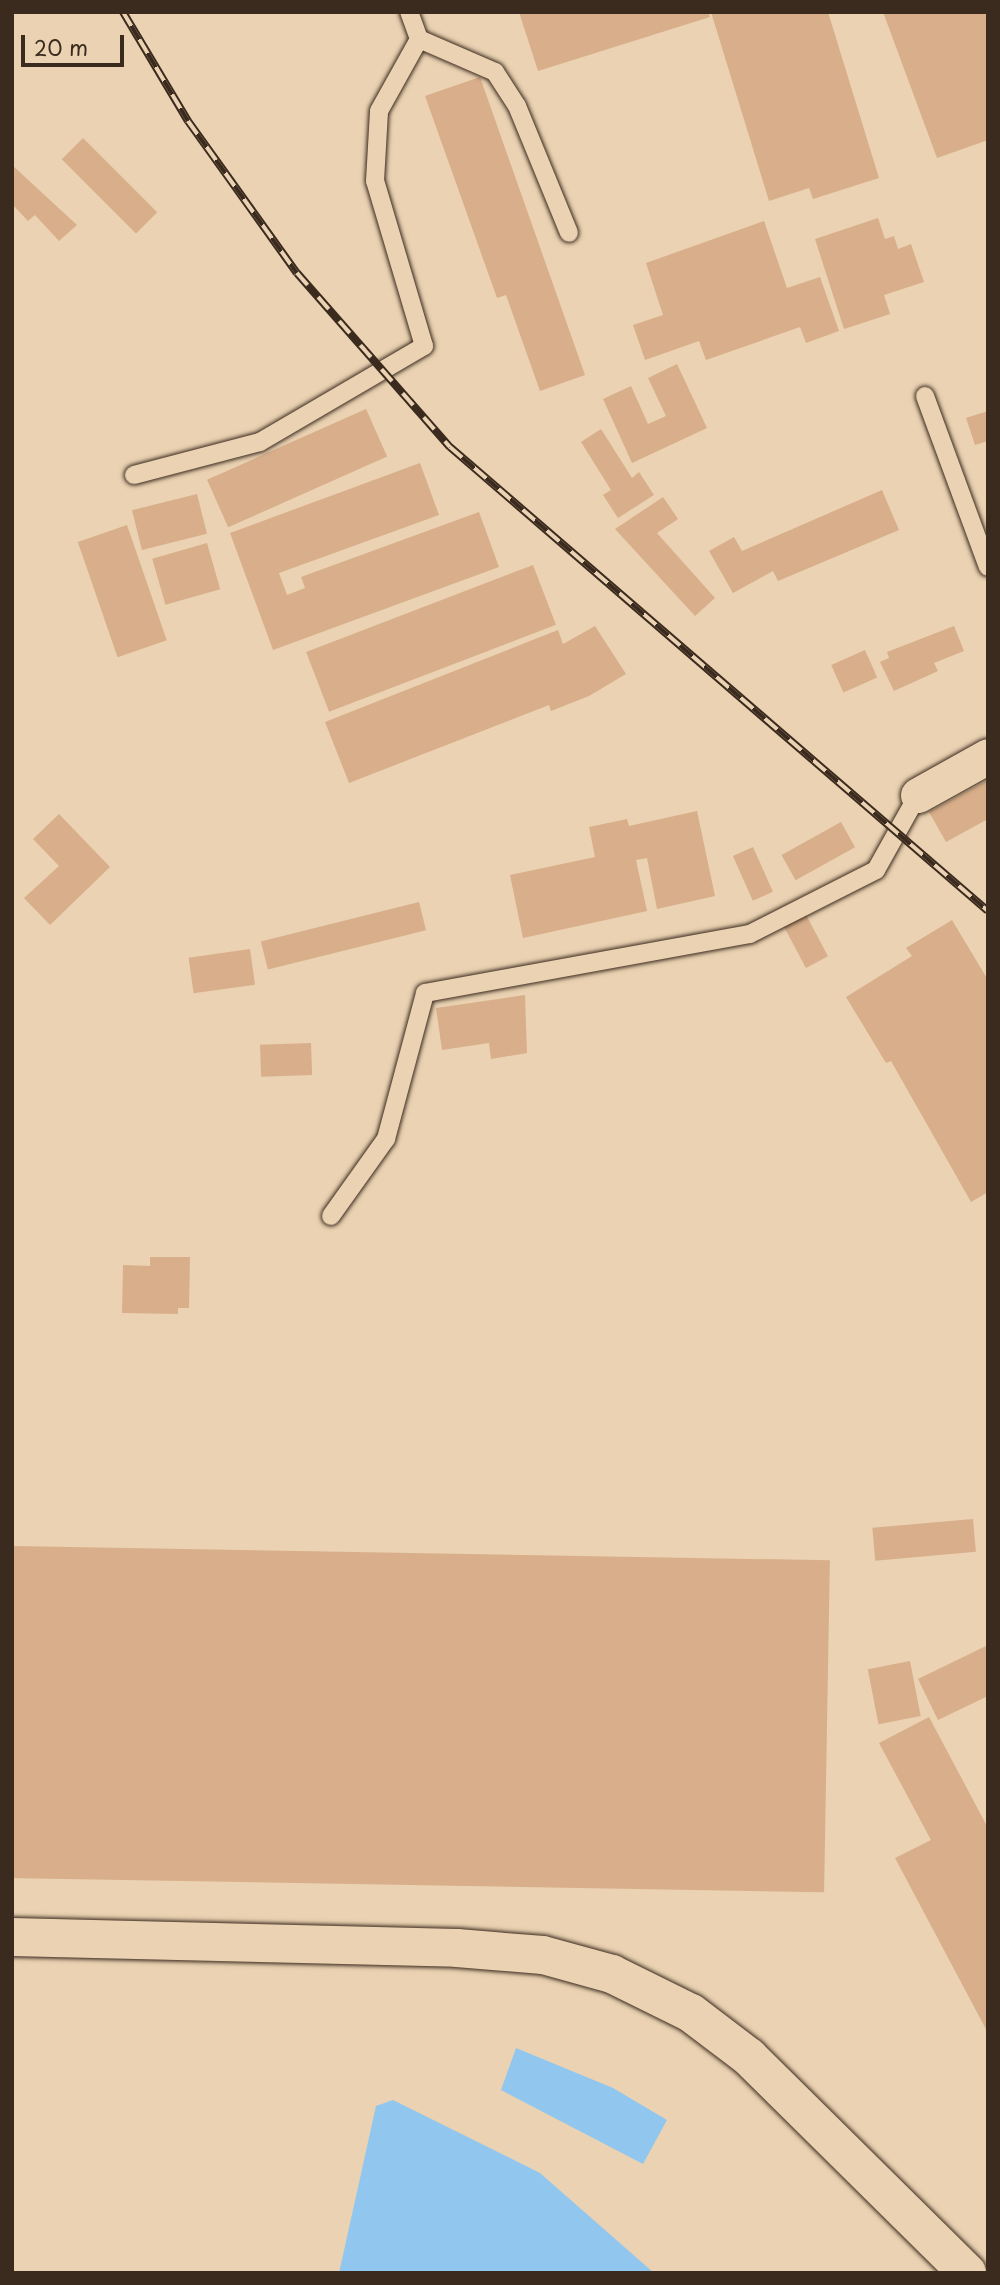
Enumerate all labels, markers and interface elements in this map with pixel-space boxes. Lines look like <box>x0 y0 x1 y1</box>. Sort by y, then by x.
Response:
scale bar <box>24 21 128 65</box>
text: 20 m <box>34 31 88 63</box>

